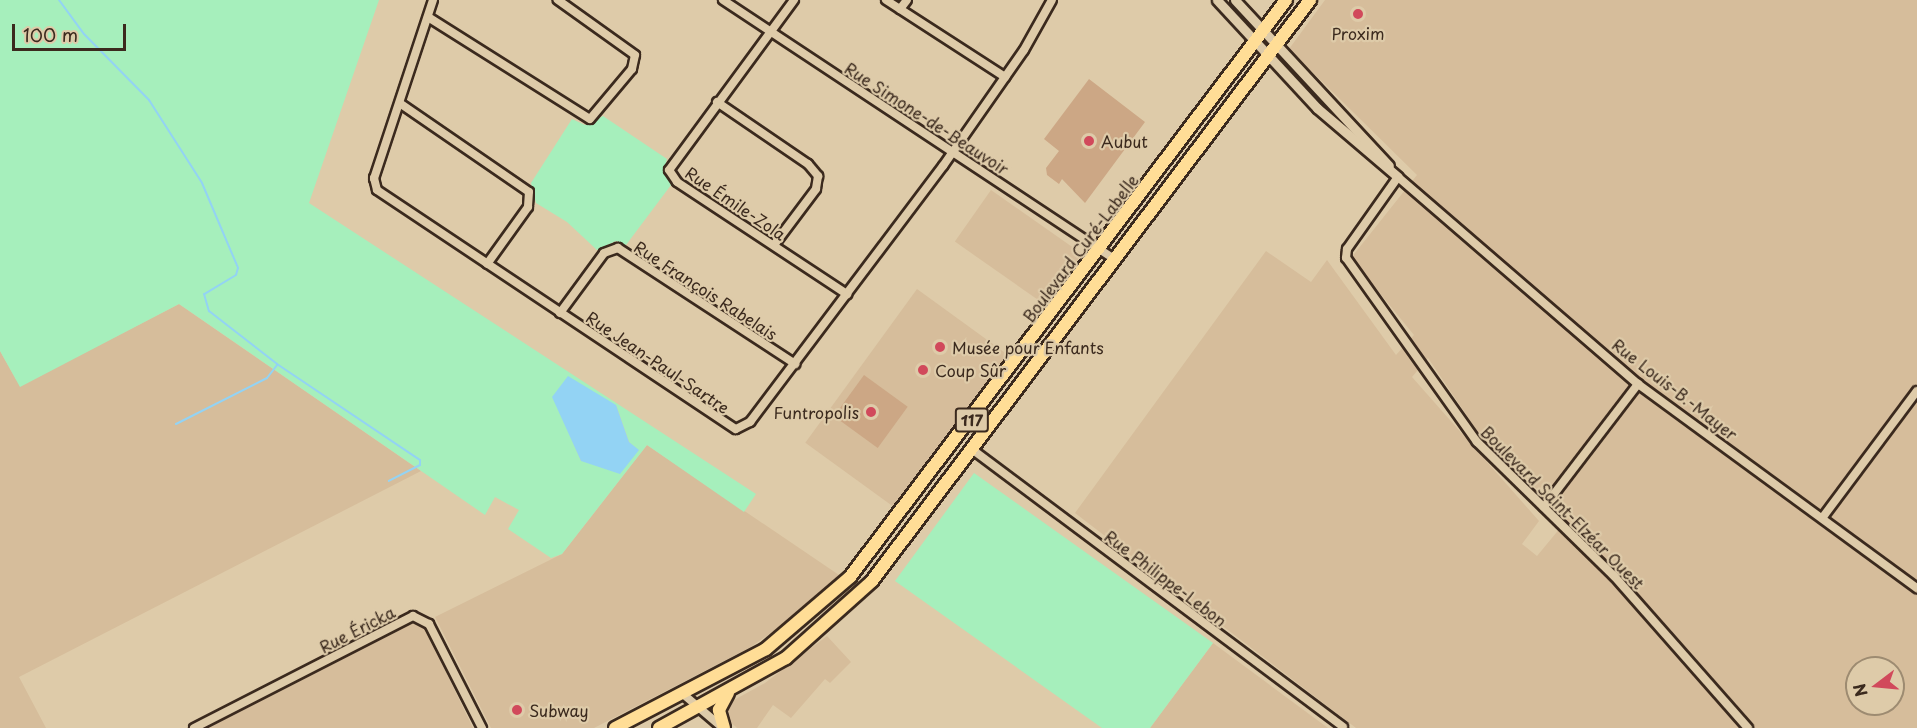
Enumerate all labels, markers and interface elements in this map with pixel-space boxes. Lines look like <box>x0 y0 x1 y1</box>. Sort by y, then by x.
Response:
marker: Proxim <box>1351 7 1365 21</box>
scale bar <box>15 12 129 50</box>
text: 100 m <box>23 21 78 48</box>
place label: Proxim <box>1331 23 1385 43</box>
street label: Rue Simone-de-Beauvoir <box>841 58 1013 178</box>
place label: Aubut <box>1101 131 1148 151</box>
marker: Aubut <box>1082 134 1096 148</box>
street label: Rue Émile-Zola <box>682 162 790 244</box>
street label: Boulevard Curé-Labelle <box>1018 170 1142 326</box>
street label: Rue François Rabelais <box>630 236 782 344</box>
street label: Rue Jean-Paul-Sartre <box>582 306 734 418</box>
street label: Rue Louis-B.-Mayer <box>1608 334 1742 444</box>
place label: Musée pour Enfants <box>952 337 1105 357</box>
marker: Musée pour Enfants <box>933 340 947 354</box>
place label: Coup Sûr <box>935 360 1006 380</box>
marker: Coup Sûr <box>916 363 930 377</box>
place label: Funtropolis <box>774 402 859 422</box>
marker: Funtropolis <box>864 405 878 419</box>
road number: 117 <box>954 408 990 432</box>
street label: Boulevard Saint-Elzéar Ouest <box>1477 421 1649 593</box>
street label: Rue Philippe-Lebon <box>1101 526 1231 630</box>
street label: Rue Éricka <box>315 601 399 657</box>
north arrow <box>1845 656 1905 716</box>
text: N <box>1846 681 1873 700</box>
place label: Subway <box>529 700 588 720</box>
marker: Subway <box>510 703 524 717</box>

